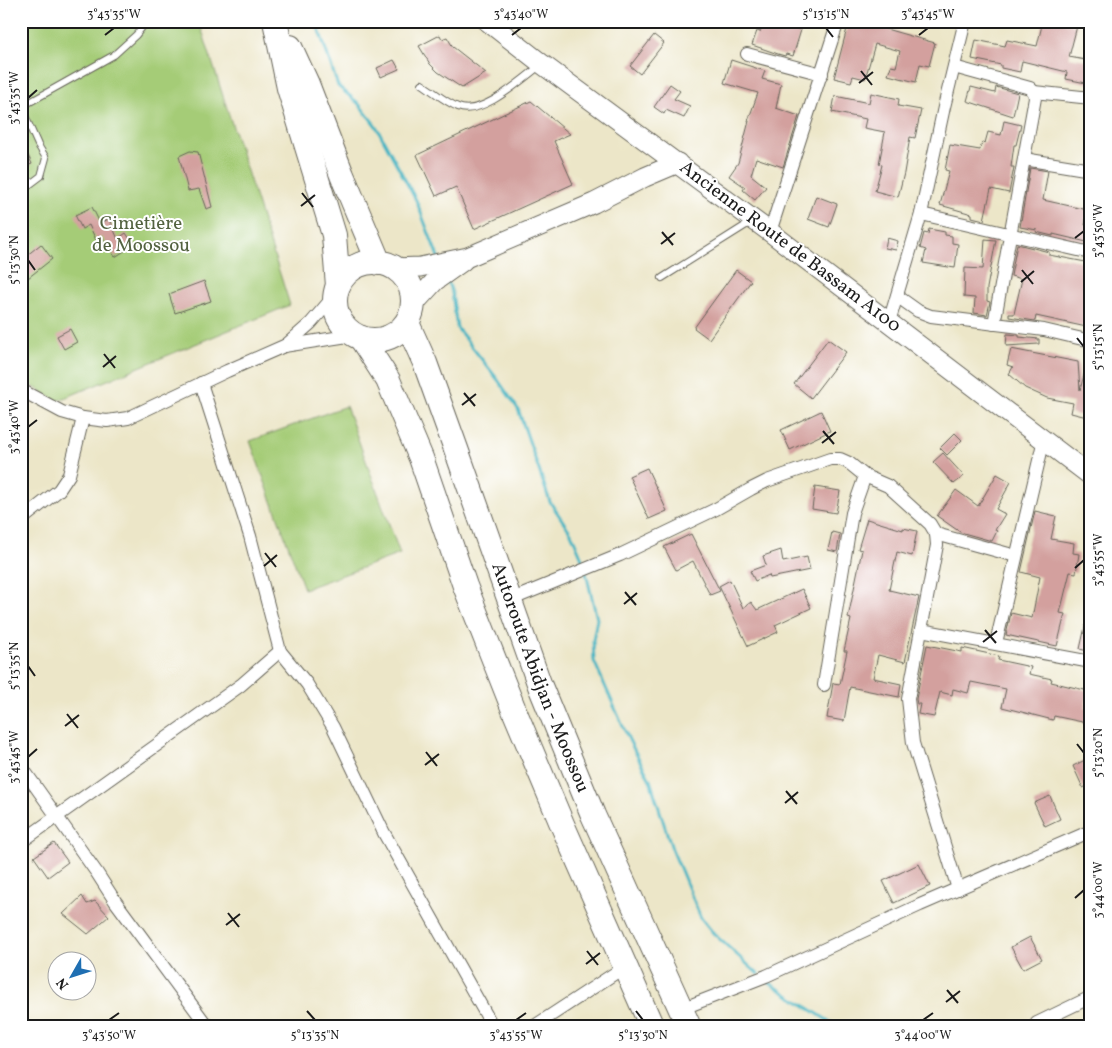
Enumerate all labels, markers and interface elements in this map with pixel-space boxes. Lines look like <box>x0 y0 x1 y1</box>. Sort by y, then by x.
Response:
text: 3°43'35"W <box>87 7 141 23</box>
text: 3°43'40"W <box>494 7 548 23</box>
text: 5°13'15"N <box>803 7 850 23</box>
text: 3°43'45"W <box>901 7 955 23</box>
text: 3°43'35"W <box>7 71 23 125</box>
street label: Ancienne Route de Bassam A100 <box>674 155 906 339</box>
text: 3°43'50"W <box>1091 204 1107 258</box>
park label: Cimetière de Moossou <box>92 211 190 259</box>
text: 5°13'30"N <box>7 235 23 285</box>
text: 5°13'15"N <box>1091 323 1107 370</box>
text: 3°43'40"W <box>7 400 23 454</box>
text: 3°43'55"W <box>1091 533 1107 587</box>
street label: Autoroute Abidjan - Moossou <box>484 559 596 797</box>
text: 5°13'35"N <box>7 642 23 690</box>
text: 5°13'20"N <box>1091 728 1107 778</box>
text: 3°43'45"W <box>7 730 23 784</box>
text: 3°44'00"W <box>1091 862 1107 918</box>
north arrow <box>48 950 98 1000</box>
text: N <box>52 973 74 993</box>
text: 3°43'50"W <box>82 1028 136 1044</box>
text: 5°13'35"N <box>291 1028 339 1044</box>
text: 3°43'55"W <box>489 1028 543 1044</box>
text: 5°13'30"N <box>618 1028 668 1044</box>
text: 3°44'00"W <box>895 1028 951 1044</box>

